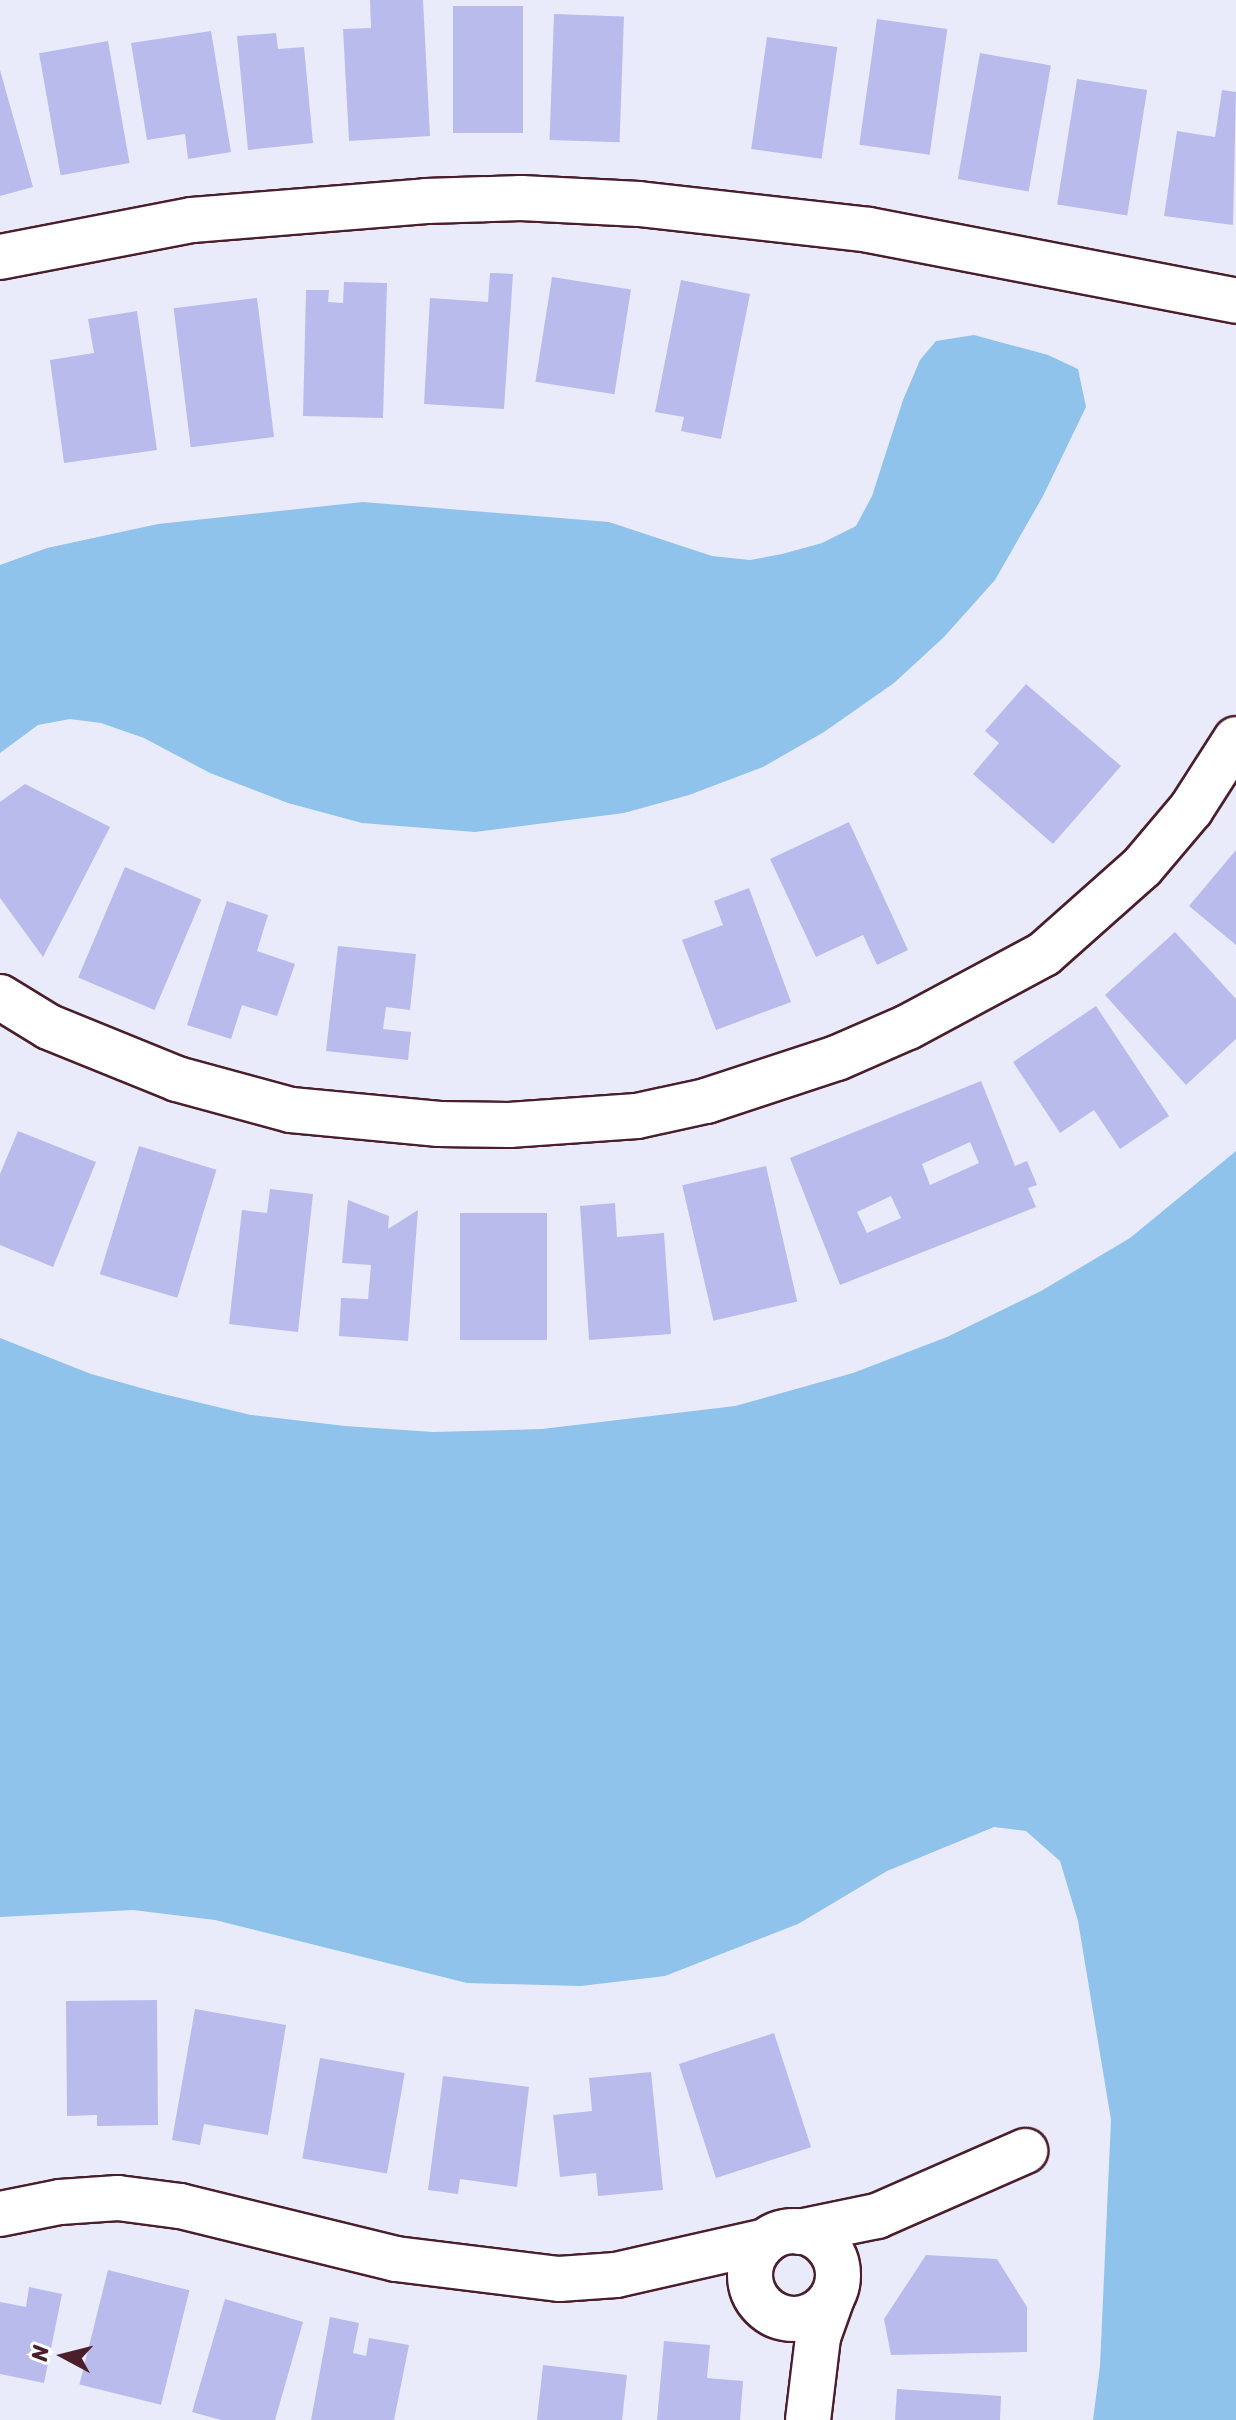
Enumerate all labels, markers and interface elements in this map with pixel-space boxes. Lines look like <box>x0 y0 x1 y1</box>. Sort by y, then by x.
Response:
north arrow <box>24 2316 104 2396</box>
text: N <box>19 2343 60 2363</box>

